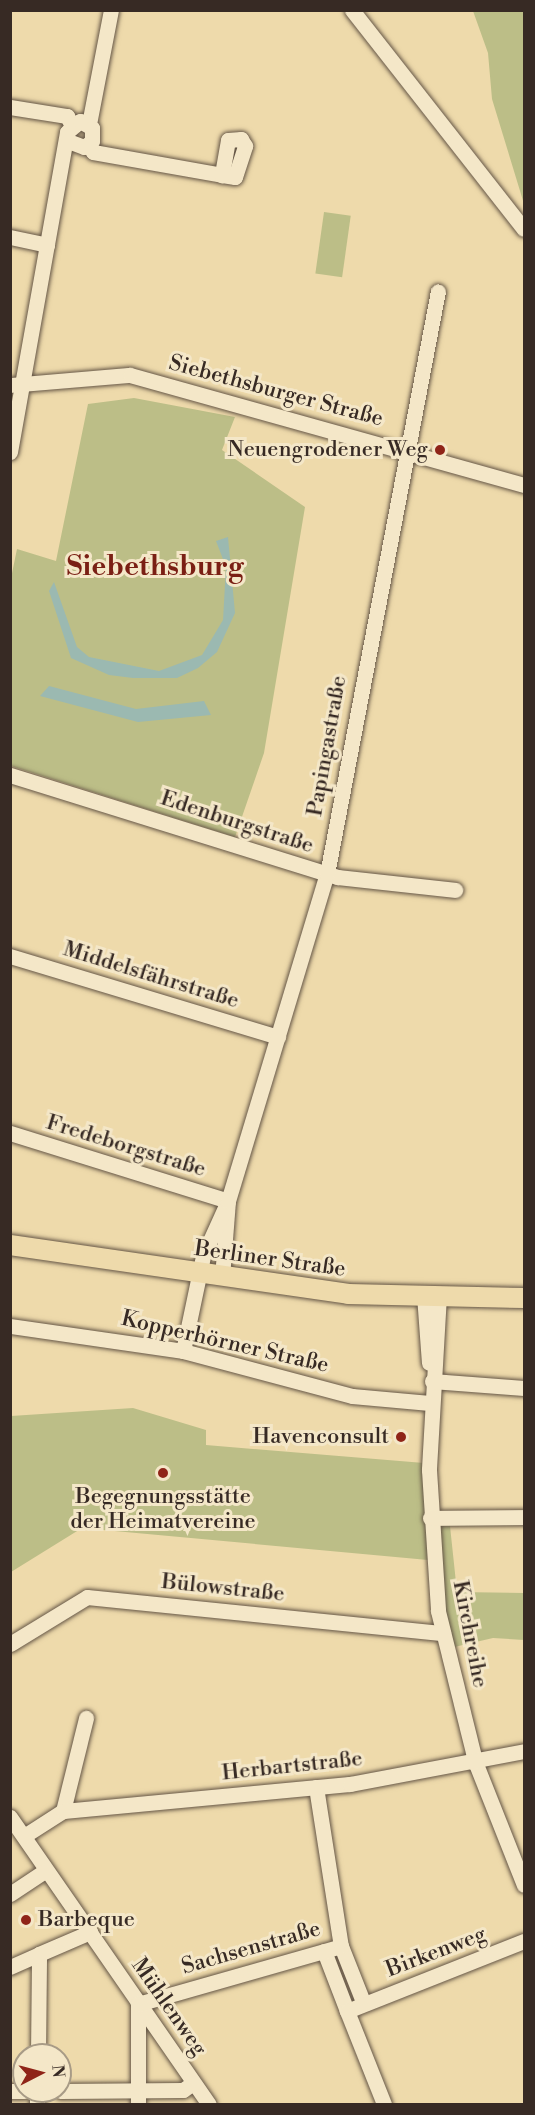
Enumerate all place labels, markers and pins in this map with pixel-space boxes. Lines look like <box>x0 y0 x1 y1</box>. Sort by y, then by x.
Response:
place label: Neuengrodener Weg <box>228 437 428 463</box>
marker: Neuengrodener Weg <box>433 443 447 457</box>
place label: Havenconsult <box>253 1424 389 1450</box>
marker: Havenconsult <box>394 1430 408 1444</box>
marker: Begegnungsstätte der Heimatvereine <box>156 1466 170 1480</box>
place label: Begegnungsstätte der Heimatvereine <box>70 1483 256 1534</box>
place label: Barbeque <box>38 1907 135 1933</box>
marker: Barbeque <box>19 1913 33 1927</box>

